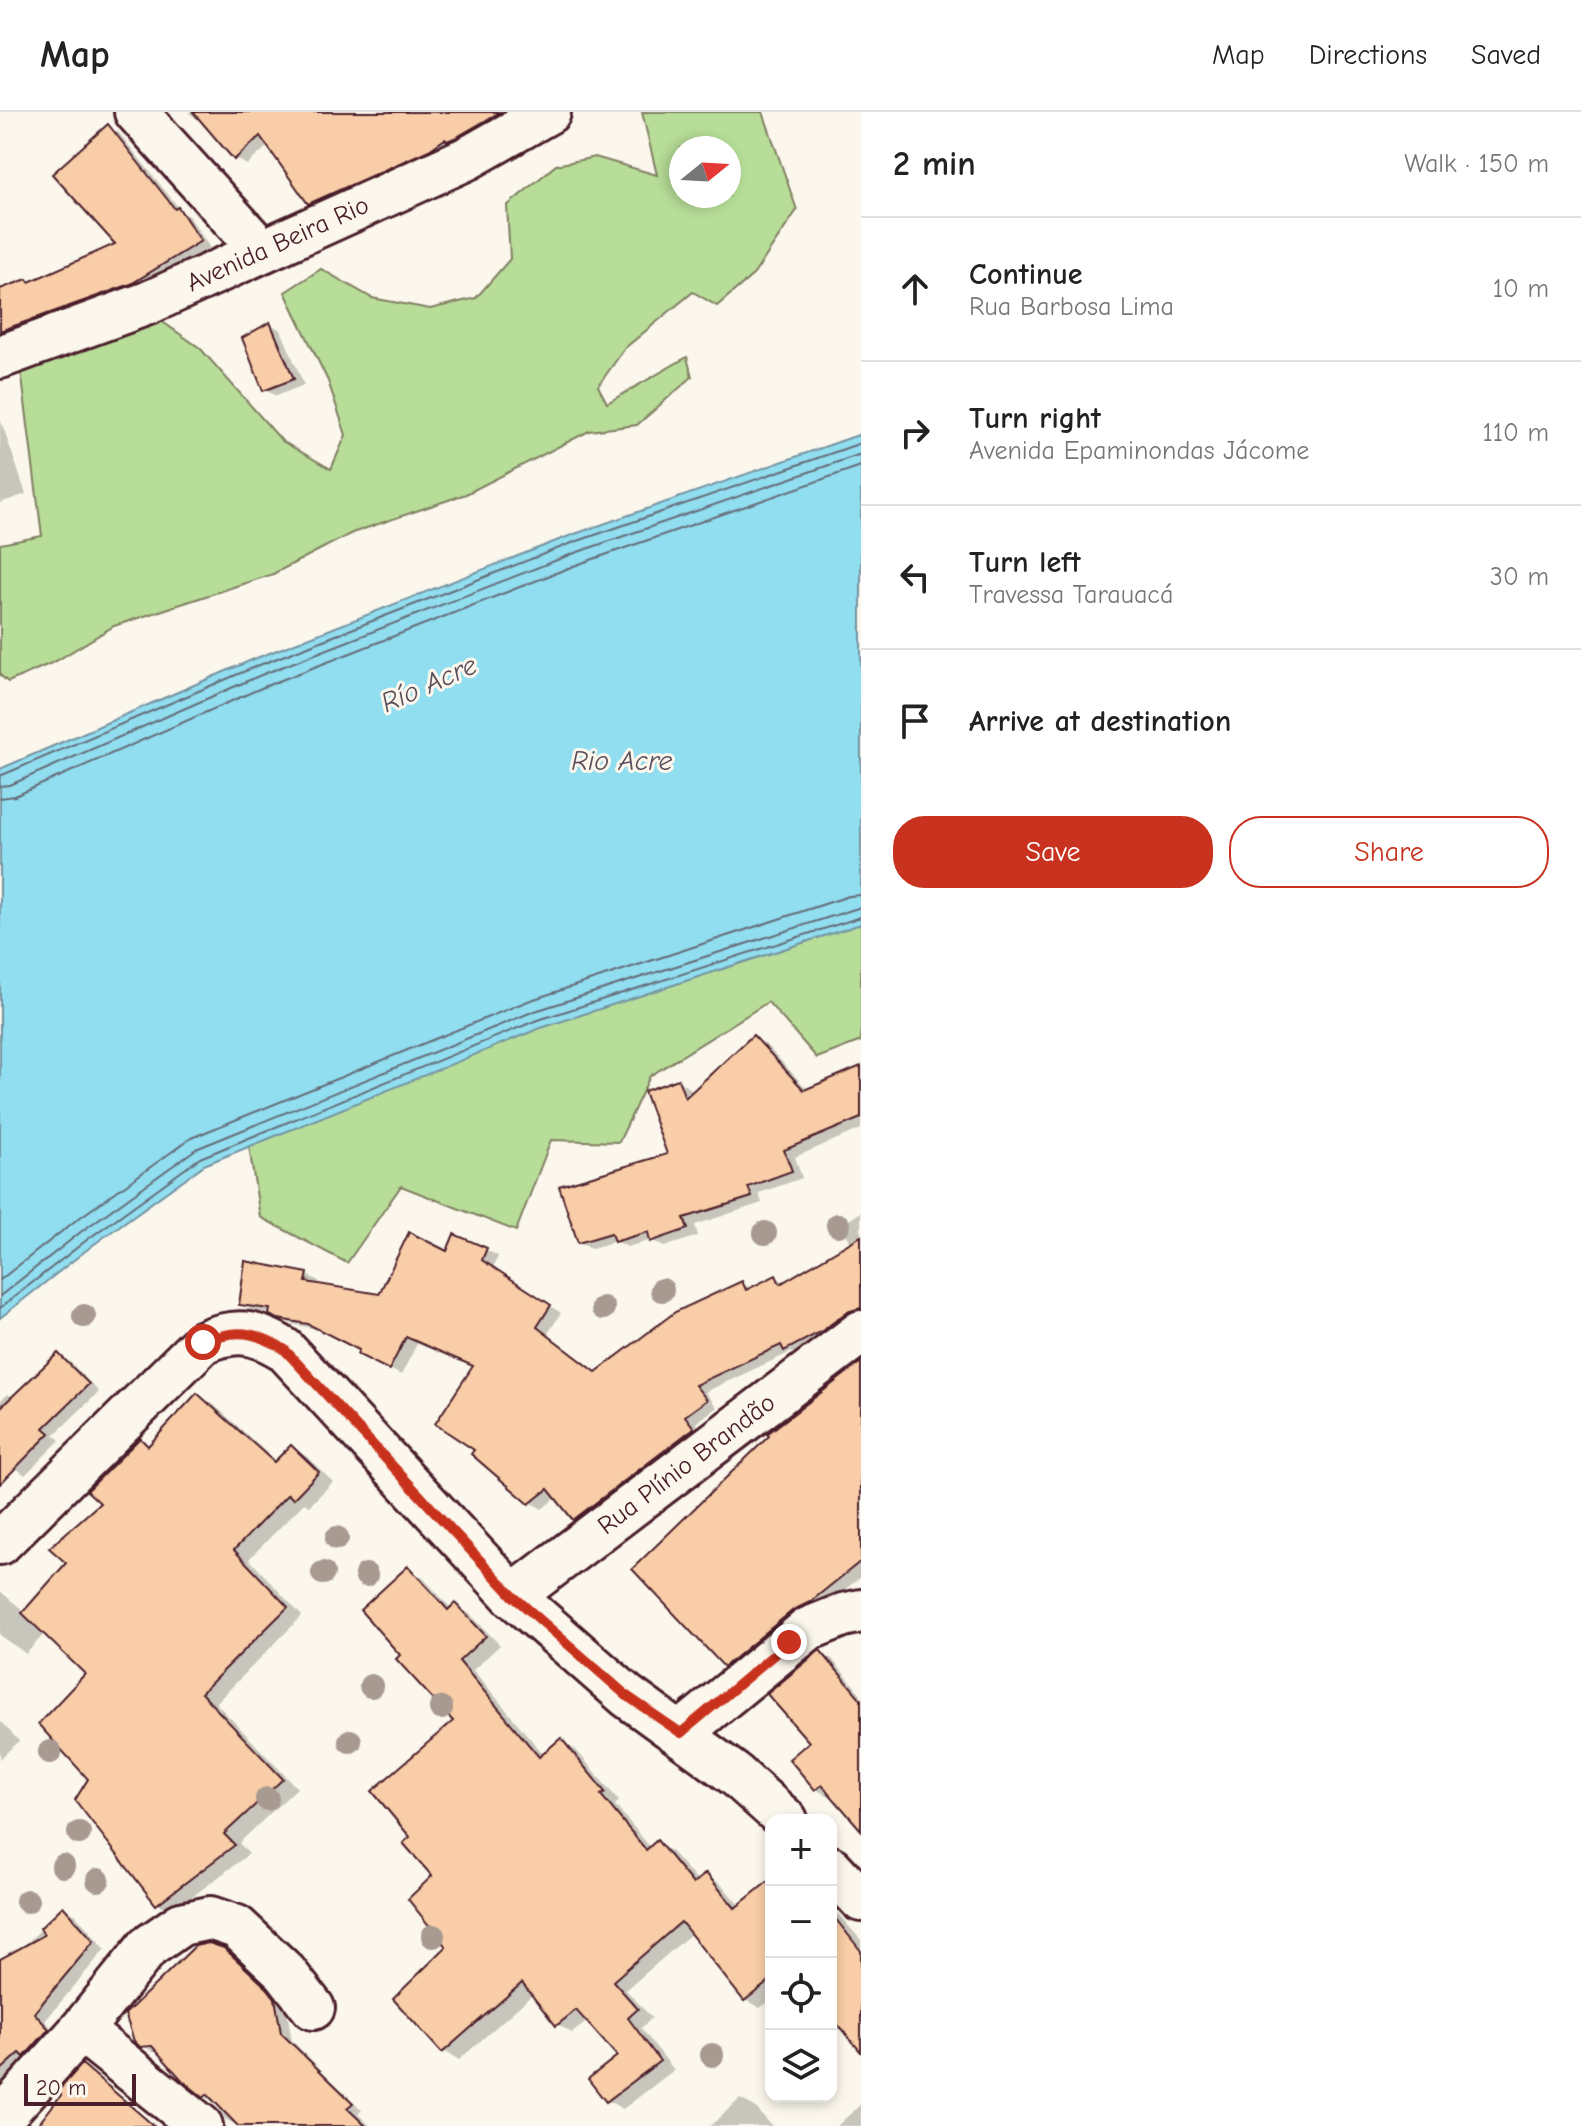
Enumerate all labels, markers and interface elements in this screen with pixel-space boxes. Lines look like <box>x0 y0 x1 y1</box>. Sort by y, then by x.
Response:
text: Map <box>40 33 110 77</box>
text: Map <box>1212 39 1265 71</box>
text: Directions <box>1309 39 1427 71</box>
text: Saved <box>1471 39 1541 71</box>
north arrow <box>669 136 741 208</box>
text: 2 min <box>893 144 976 184</box>
text: Walk · 150 m <box>1404 149 1549 179</box>
street label: Avenida Beira Rio <box>182 190 374 298</box>
text: Continue <box>969 257 1083 292</box>
icon: ahead <box>893 267 937 311</box>
text: 10 m <box>1493 274 1549 304</box>
text: Rua Barbosa Lima <box>969 292 1174 322</box>
text: Turn right <box>969 401 1101 436</box>
icon: right <box>893 411 937 455</box>
text: 110 m <box>1482 418 1549 448</box>
text: Avenida Epaminondas Jácome <box>969 436 1309 466</box>
text: Turn left <box>969 545 1081 580</box>
icon: left <box>893 555 937 599</box>
text: 30 m <box>1490 562 1549 592</box>
text: Travessa Tarauacá <box>969 580 1173 610</box>
water label: Río Acre <box>376 649 482 719</box>
icon: arrive <box>893 699 937 743</box>
text: Arrive at destination <box>969 704 1231 739</box>
water label: Rio Acre <box>571 745 673 777</box>
button: Save <box>893 816 1213 888</box>
button: Share <box>1229 816 1549 888</box>
route start <box>185 1324 221 1360</box>
street label: Rua Plínio Brandão <box>592 1387 781 1541</box>
route end <box>771 1624 807 1660</box>
map controls <box>765 1814 837 2102</box>
button: + <box>765 1814 837 1886</box>
button: − <box>765 1886 837 1958</box>
button: locate <box>765 1958 837 2030</box>
button: layers <box>765 2030 837 2102</box>
scale bar <box>24 2070 136 2106</box>
text: 20 m <box>36 2075 86 2101</box>

